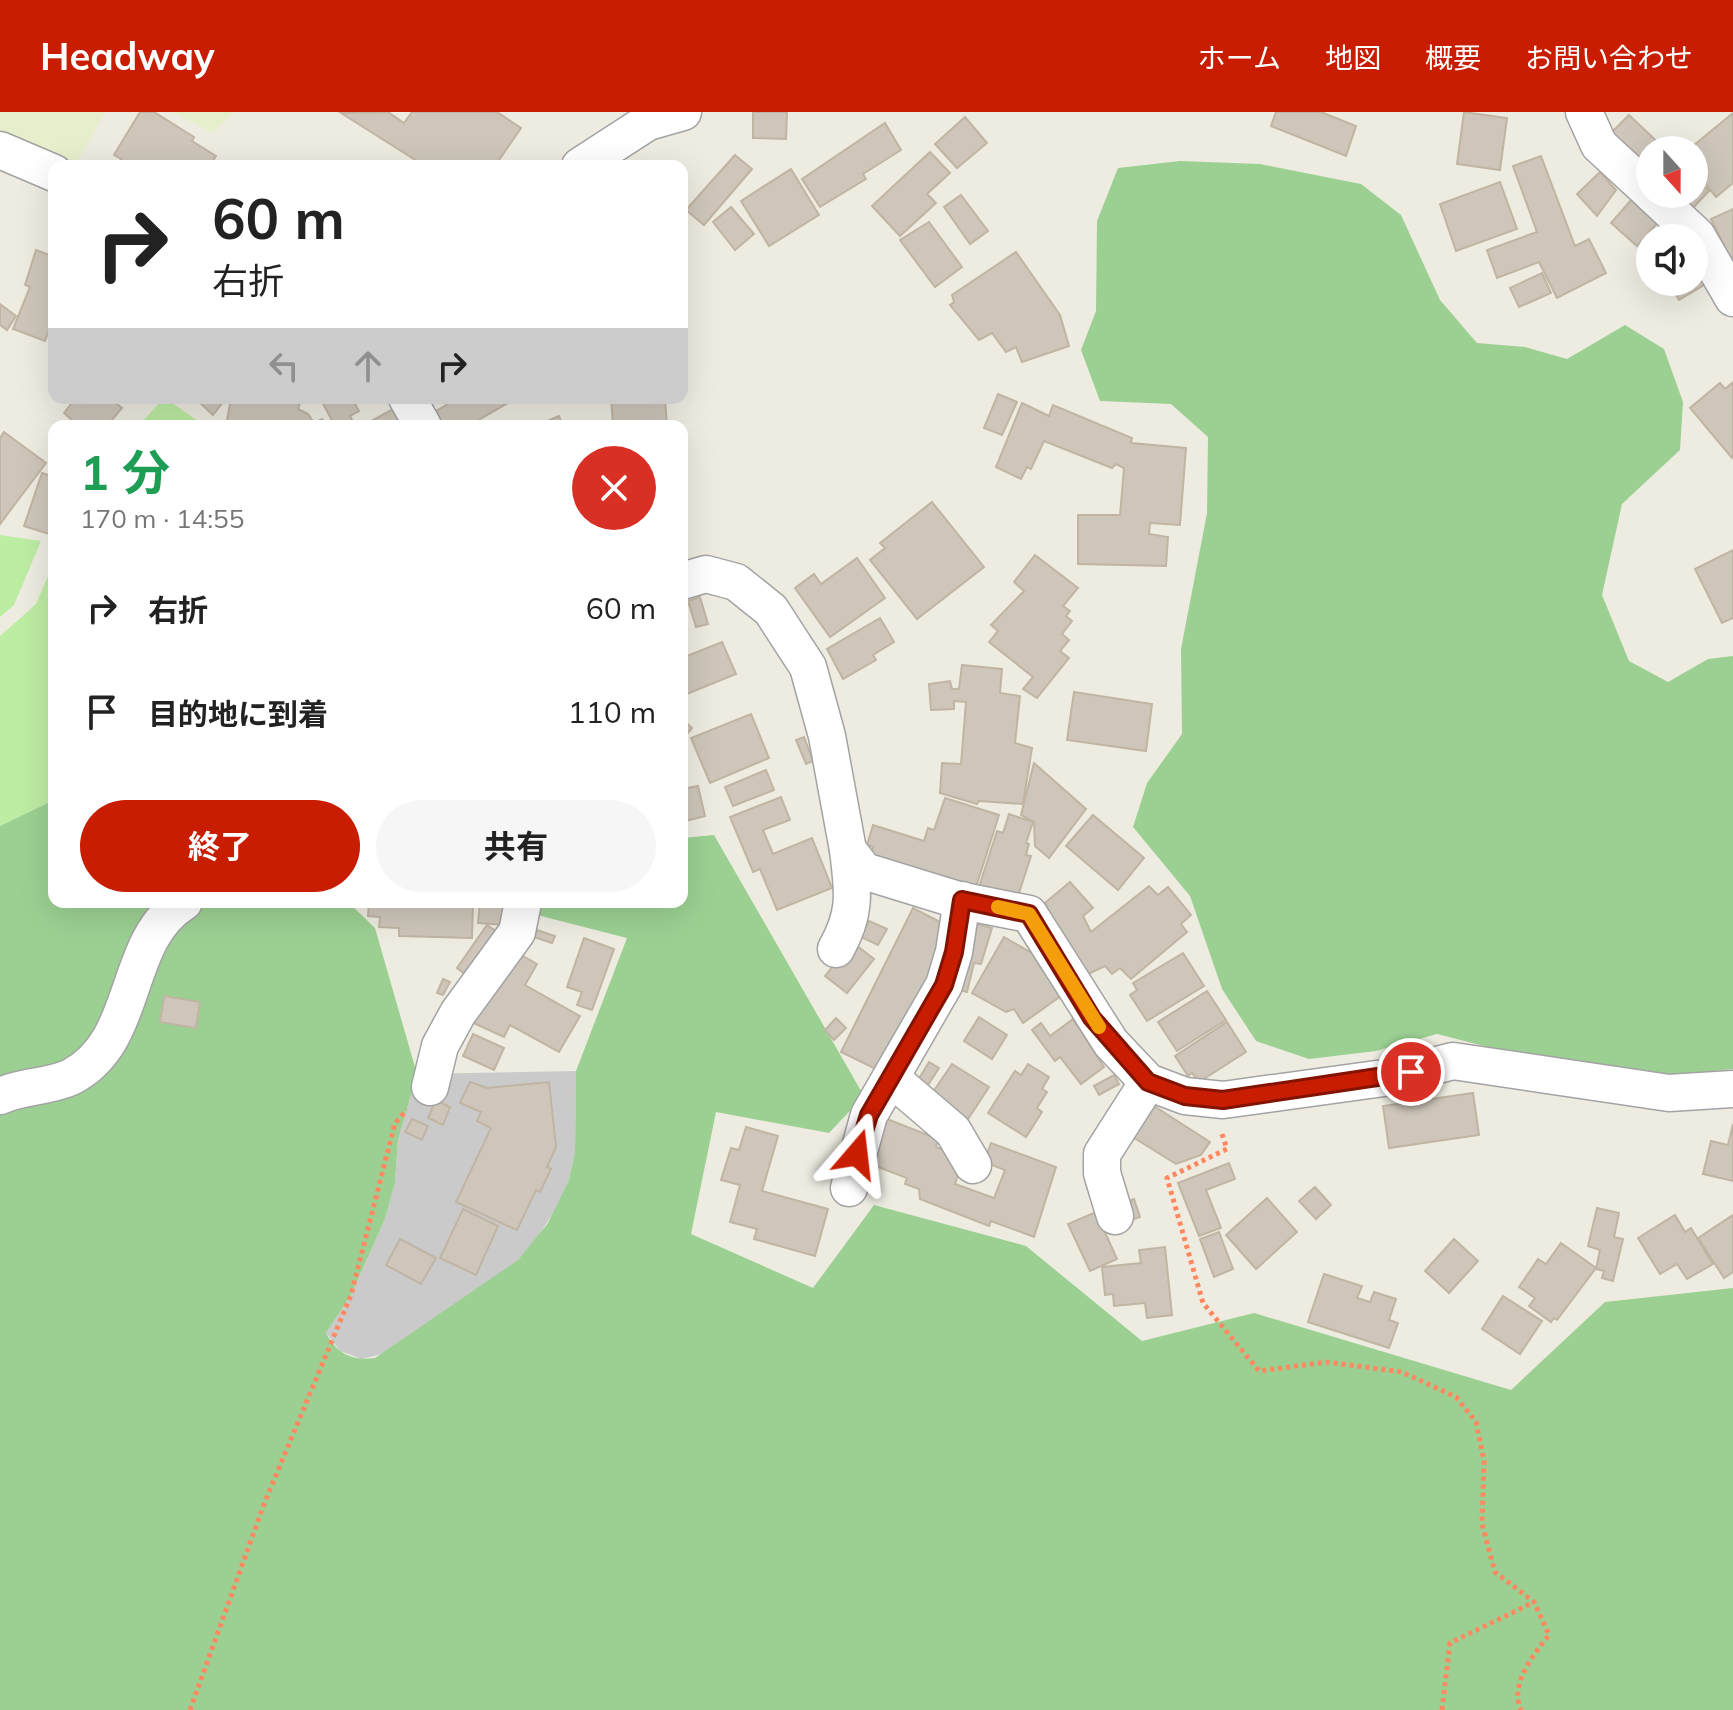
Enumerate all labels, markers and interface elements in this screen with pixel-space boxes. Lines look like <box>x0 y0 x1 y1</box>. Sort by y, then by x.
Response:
text: Headway <box>40 32 215 80</box>
text: ホーム <box>1198 40 1281 75</box>
text: 地図 <box>1325 40 1381 75</box>
text: 概要 <box>1425 40 1481 75</box>
text: お問い合わせ <box>1525 40 1693 75</box>
north arrow <box>1636 136 1708 208</box>
map controls <box>1636 136 1708 296</box>
text: 60 m <box>212 183 345 253</box>
icon: right <box>80 192 184 296</box>
button: sound <box>1636 224 1708 296</box>
text: 右折 <box>212 258 284 303</box>
icon: left <box>262 344 306 388</box>
icon: ahead <box>346 344 390 388</box>
icon: right <box>430 344 474 388</box>
text: 1 分 <box>80 442 170 502</box>
button: close <box>572 446 656 530</box>
text: 170 m · 14:55 <box>80 502 244 535</box>
icon: right <box>80 586 124 630</box>
text: 60 m <box>586 589 656 627</box>
text: 右折 <box>148 591 208 629</box>
icon: arrive <box>80 690 124 734</box>
text: 110 m <box>568 693 656 731</box>
text: 目的地に到着 <box>148 695 328 733</box>
button: 終了 <box>80 800 360 892</box>
button: 共有 <box>376 800 656 892</box>
pin <box>1377 1038 1445 1106</box>
icon: arrive <box>1389 1050 1433 1094</box>
position arrow <box>815 1112 899 1196</box>

